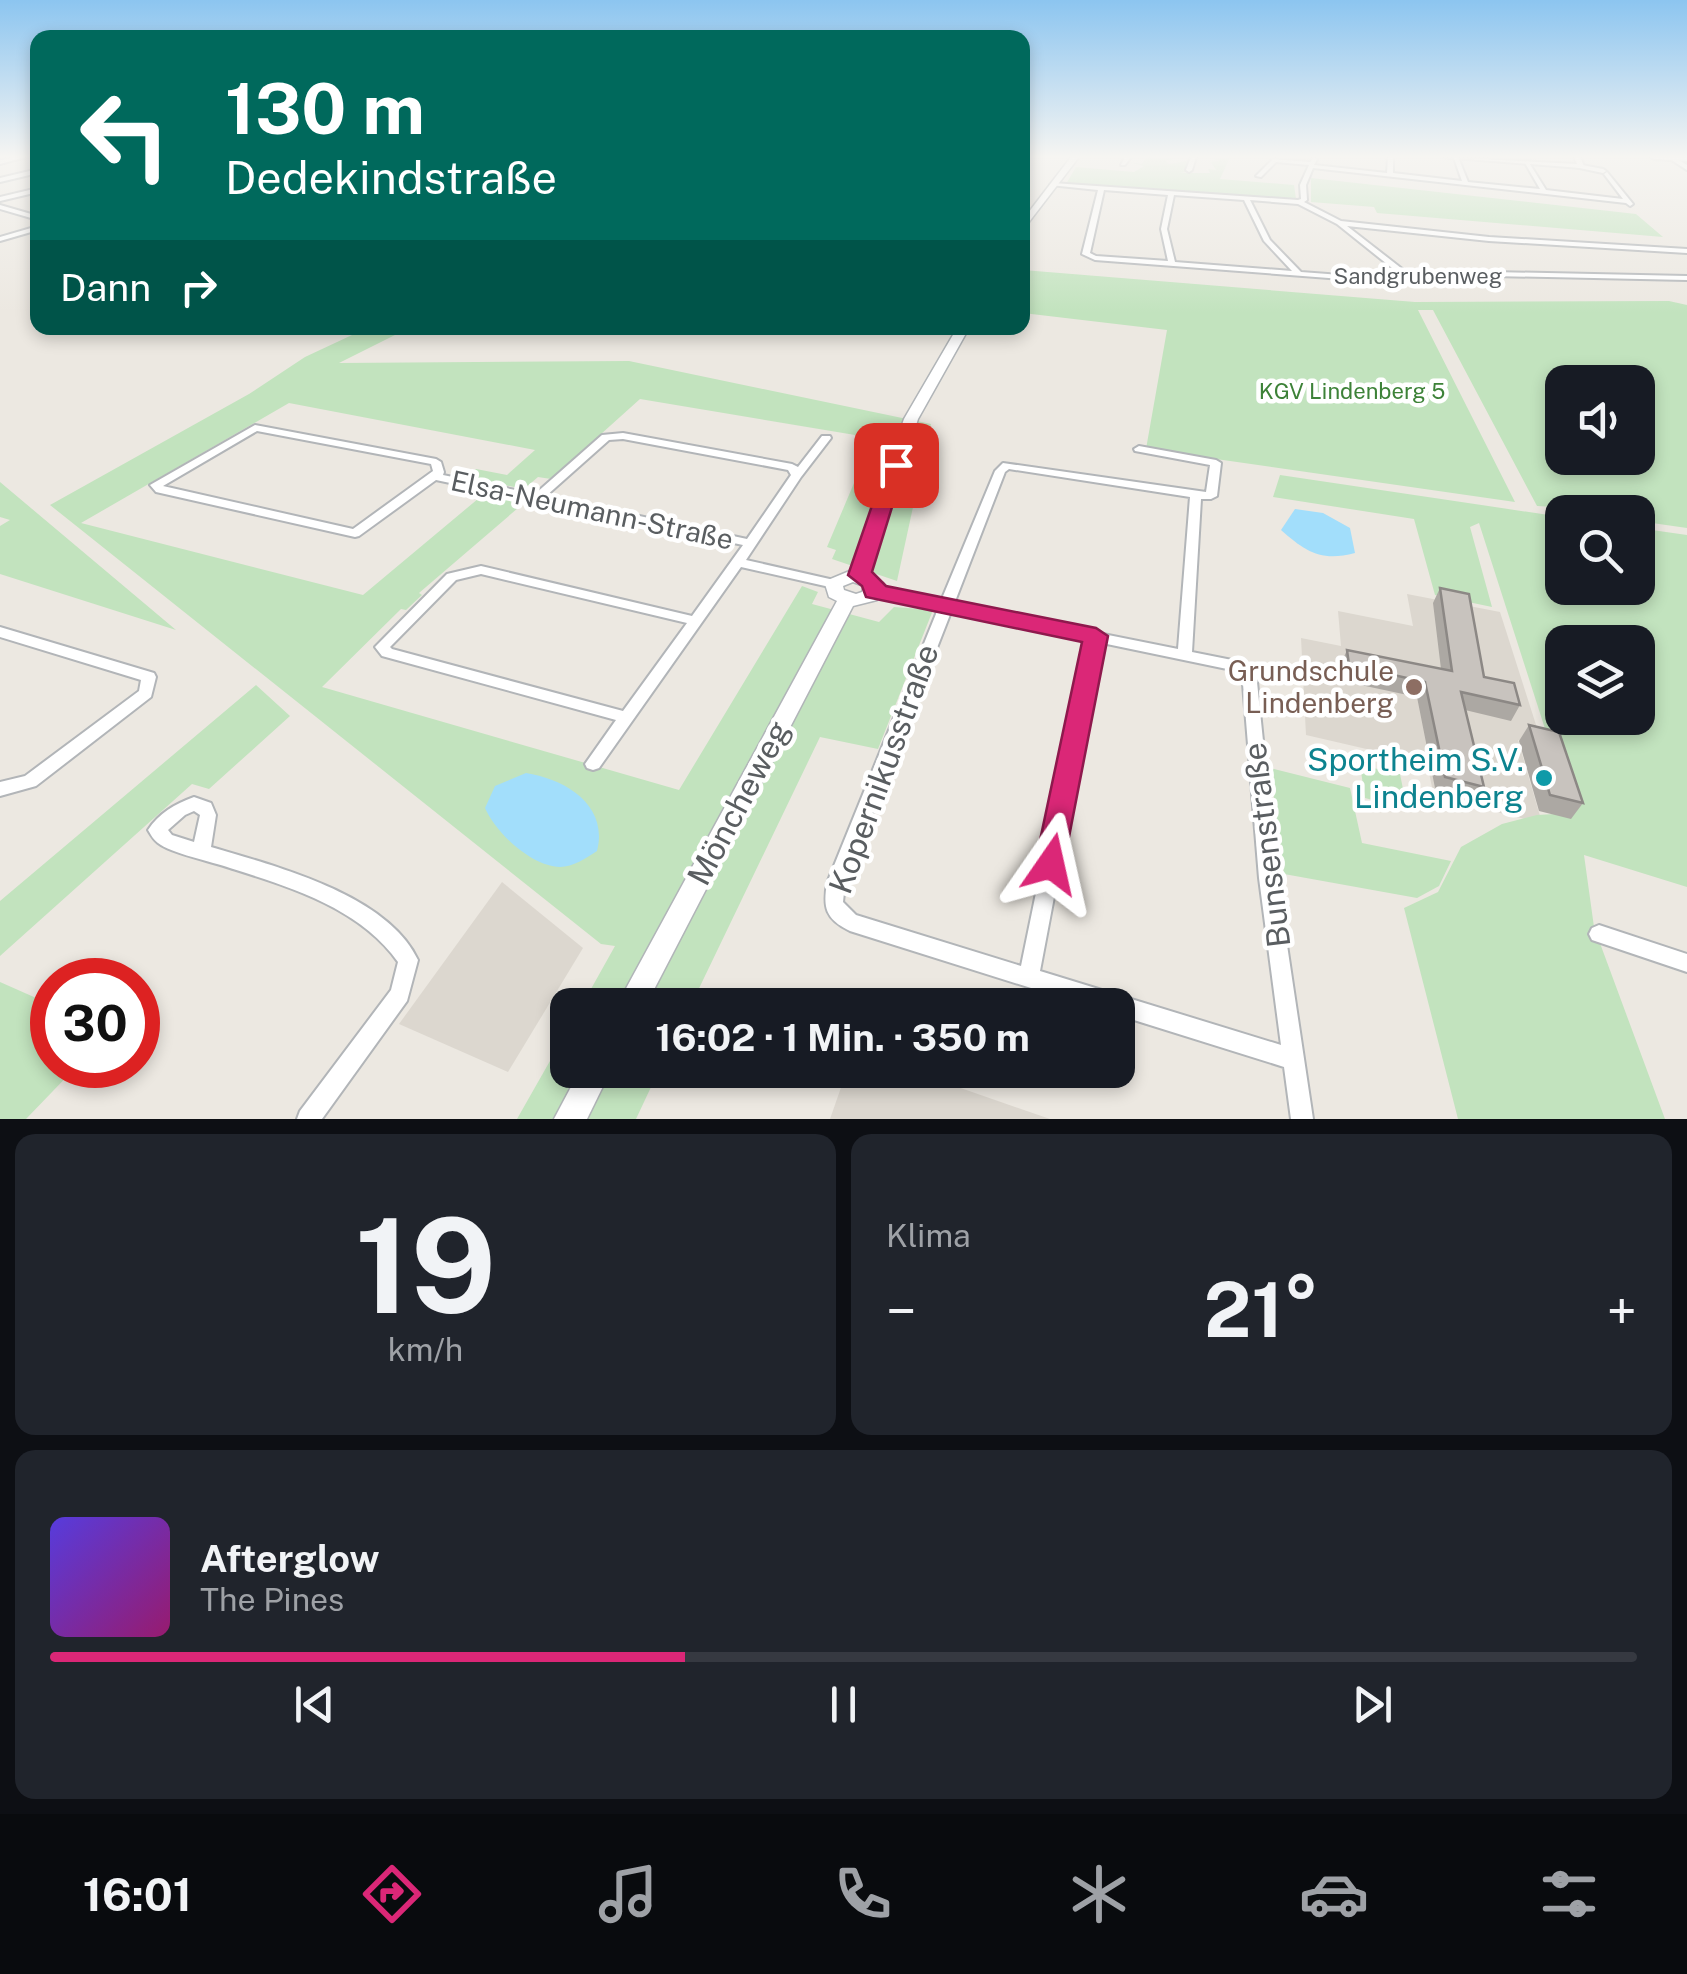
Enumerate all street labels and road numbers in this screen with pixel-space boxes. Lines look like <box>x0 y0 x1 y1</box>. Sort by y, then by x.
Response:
street label: Sandgrubenweg <box>1334 263 1502 289</box>
street label: Elsa-Neumann-Straße <box>448 463 736 556</box>
street label: Kopernikusstraße <box>821 639 946 898</box>
street label: Möncheweg <box>680 714 797 891</box>
street label: Bunsenstraße <box>1236 741 1297 950</box>

